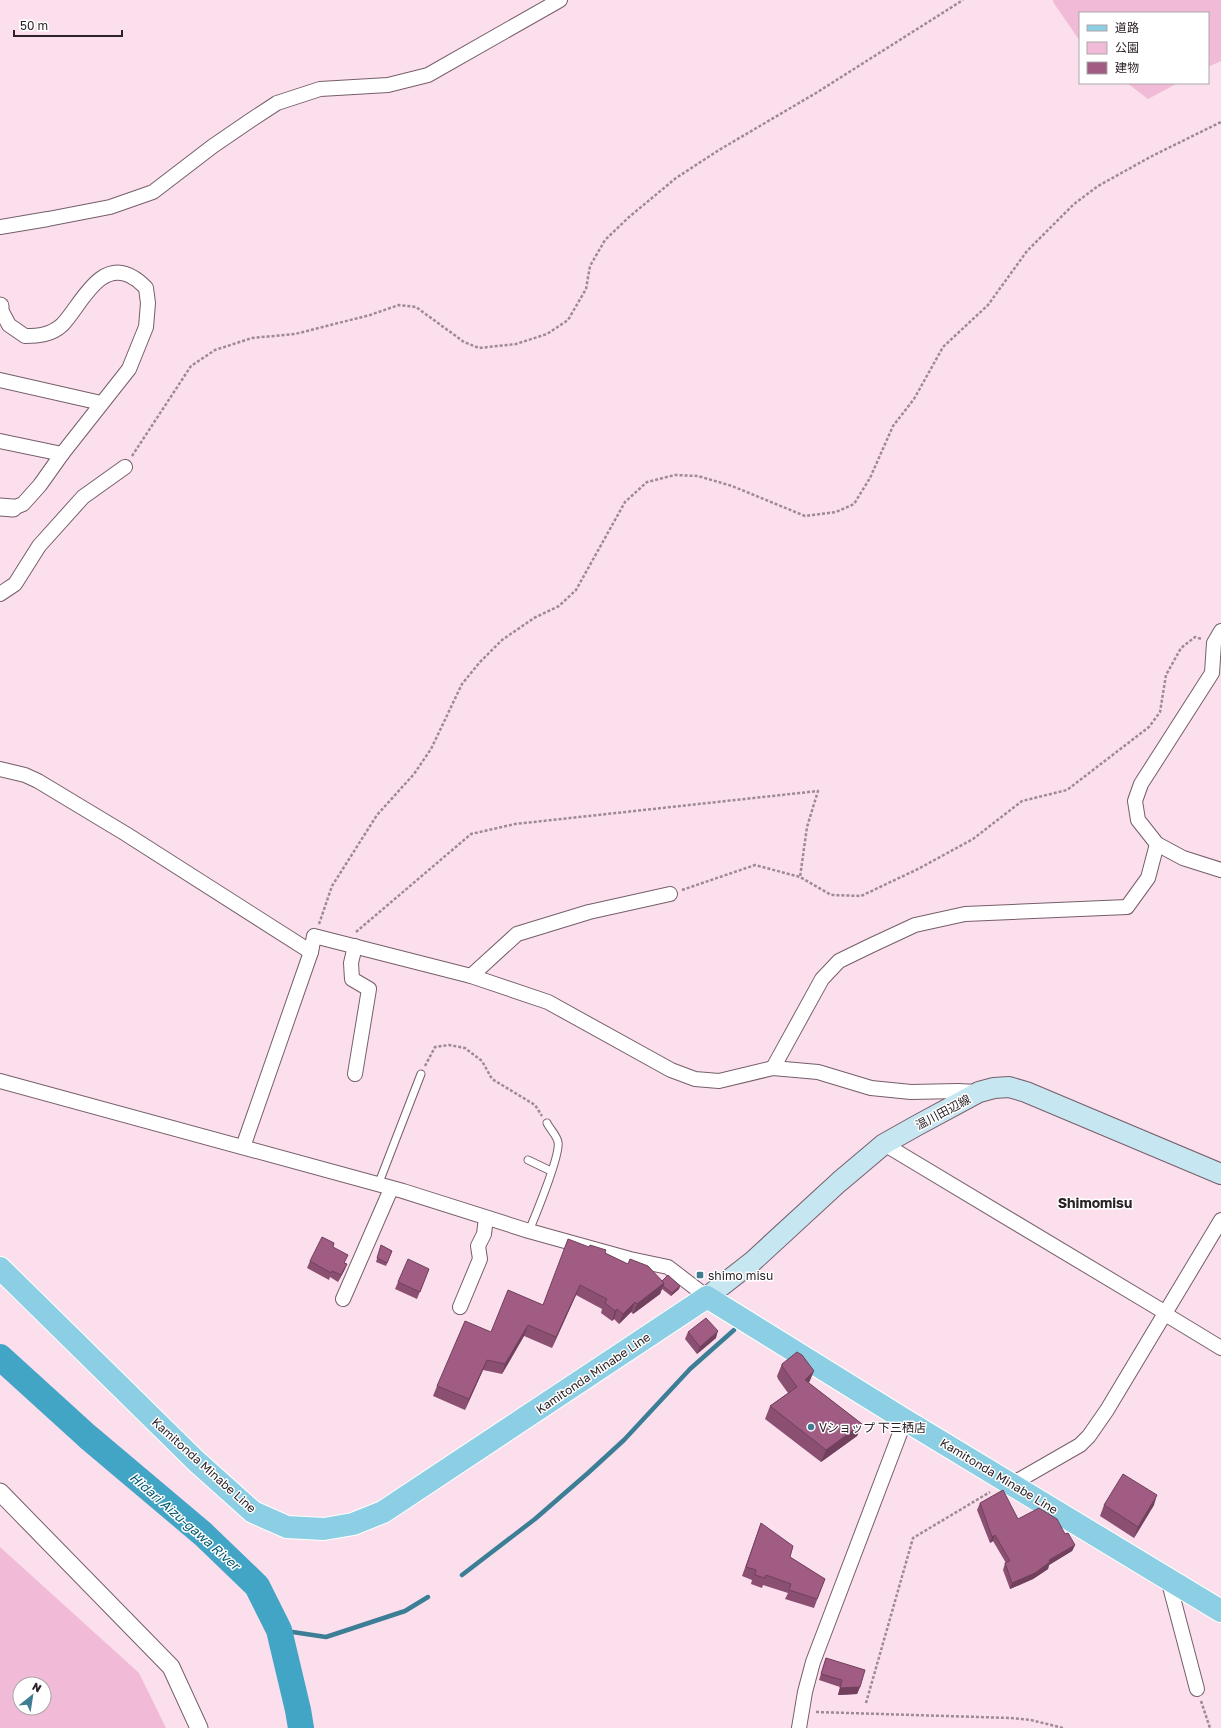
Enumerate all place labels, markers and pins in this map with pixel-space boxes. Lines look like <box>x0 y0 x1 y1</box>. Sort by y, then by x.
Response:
place label: shimo misu <box>708 1268 773 1283</box>
marker: shimo misu <box>695 1270 705 1280</box>
place label: Vショップ 下三栖店 <box>819 1420 926 1435</box>
marker: Vショップ 下三栖店 <box>806 1422 816 1432</box>

